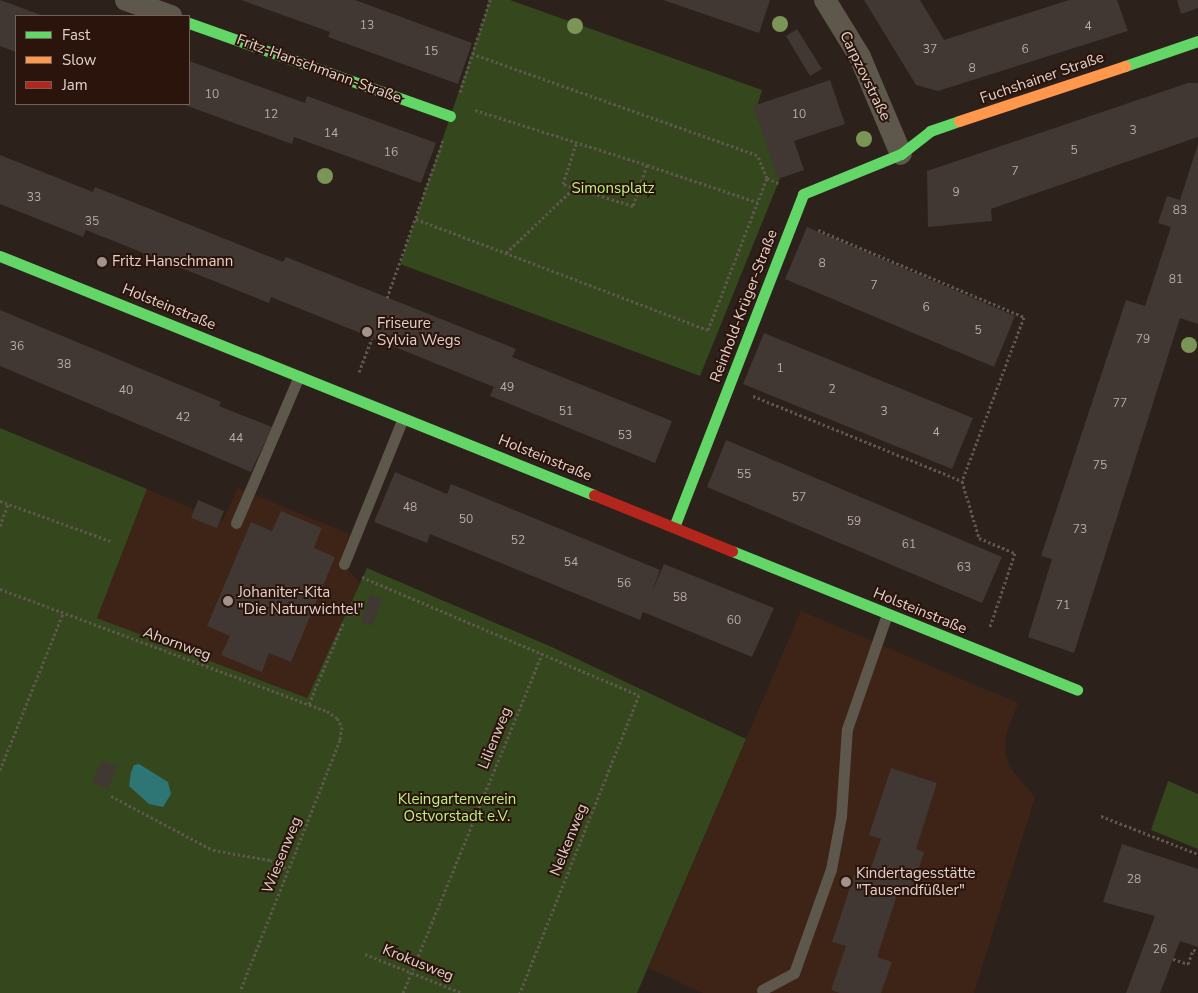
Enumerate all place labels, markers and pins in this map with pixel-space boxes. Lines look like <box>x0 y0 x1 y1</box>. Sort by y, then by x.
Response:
place label: Fritz Hanschmann <box>112 253 233 271</box>
marker: Fritz Hanschmann <box>96 256 108 268</box>
place label: Friseure Sylvia Wegs <box>377 314 461 349</box>
marker: Friseure Sylvia Wegs <box>361 326 373 338</box>
place label: Johaniter-Kita "Die Naturwichtel" <box>238 583 363 618</box>
marker: Johaniter-Kita "Die Naturwichtel" <box>222 595 234 607</box>
place label: Kindertagesstätte "Tausendfüßler" <box>856 864 976 899</box>
marker: Kindertagesstätte "Tausendfüßler" <box>840 876 852 888</box>

